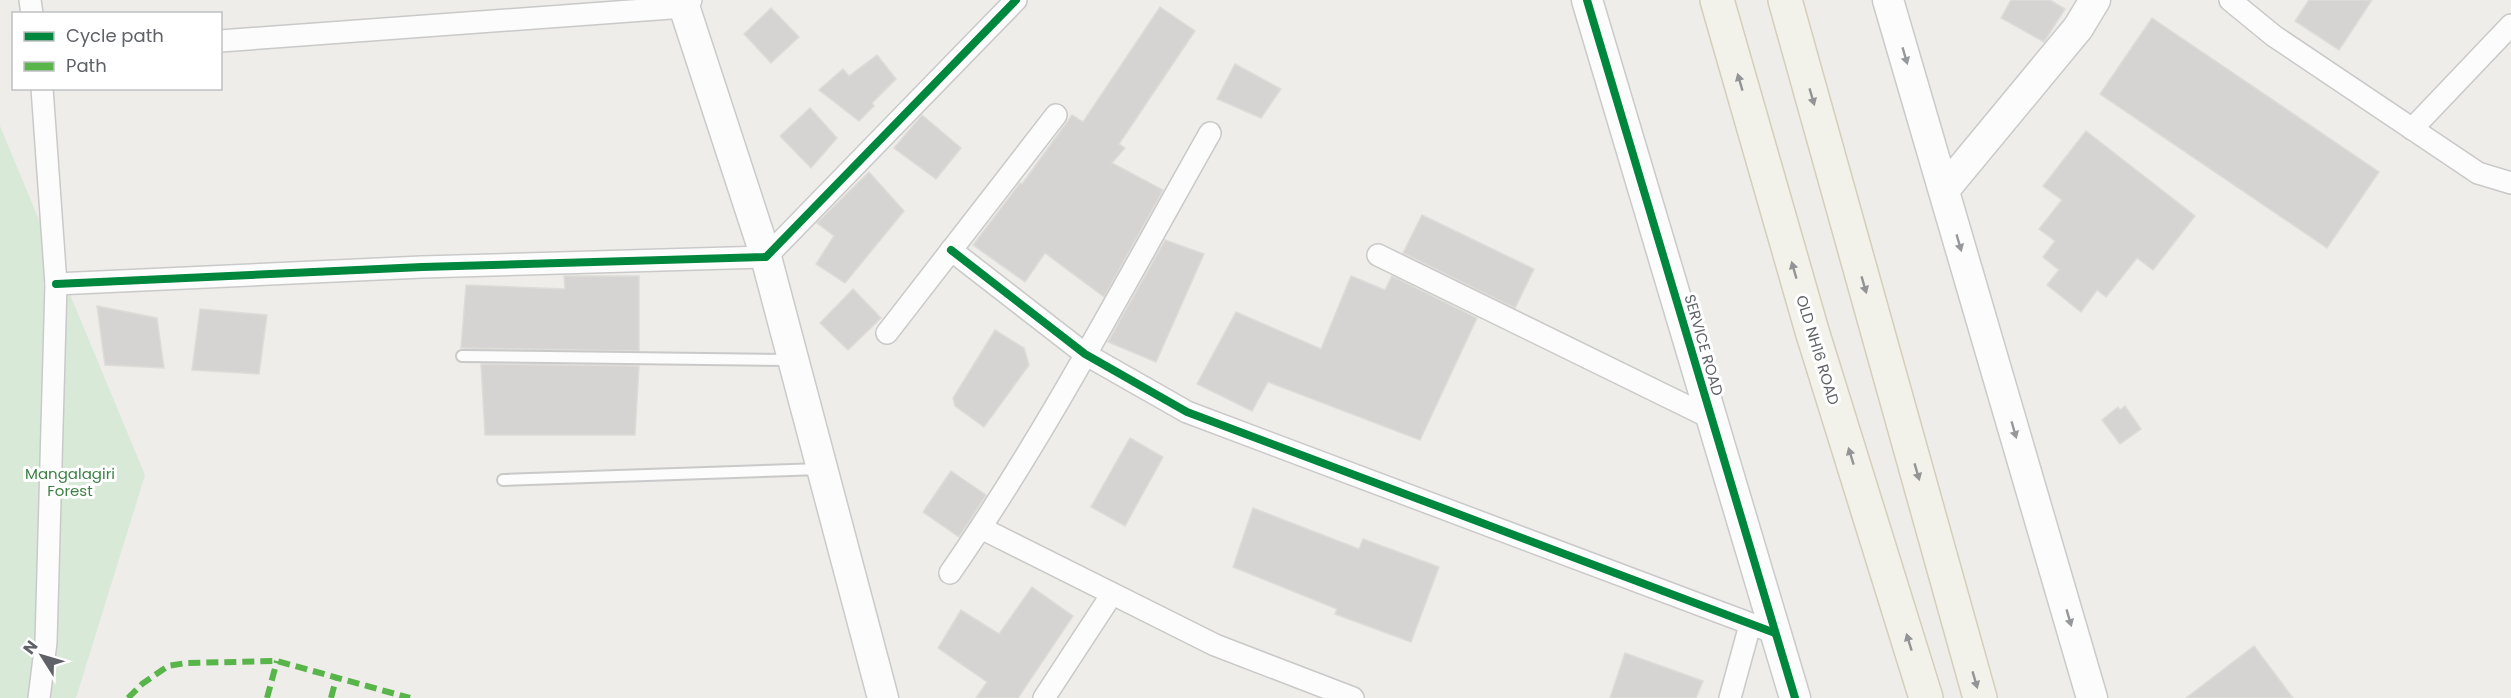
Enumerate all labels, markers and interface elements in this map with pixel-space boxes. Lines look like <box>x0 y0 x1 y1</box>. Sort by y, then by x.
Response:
legend <box>12 12 222 90</box>
text: Cycle path <box>66 23 164 48</box>
one-way arrow <box>1901 47 1910 65</box>
text: Path <box>66 53 107 78</box>
one-way arrow <box>1735 73 1744 91</box>
one-way arrow <box>1808 88 1817 106</box>
one-way arrow <box>1955 234 1965 252</box>
one-way arrow <box>1789 260 1798 278</box>
one-way arrow <box>1860 275 1870 294</box>
street label: SERVICE ROAD <box>1680 292 1728 398</box>
street label: OLD NH16 ROAD <box>1791 293 1845 407</box>
one-way arrow <box>2010 422 2019 440</box>
one-way arrow <box>1846 447 1855 465</box>
park label: Mangalagiri Forest <box>25 463 115 501</box>
one-way arrow <box>1913 463 1922 481</box>
one-way arrow <box>2065 609 2074 627</box>
north arrow <box>12 626 72 686</box>
one-way arrow <box>1904 633 1913 651</box>
text: N <box>18 636 43 659</box>
one-way arrow <box>1971 671 1980 689</box>

